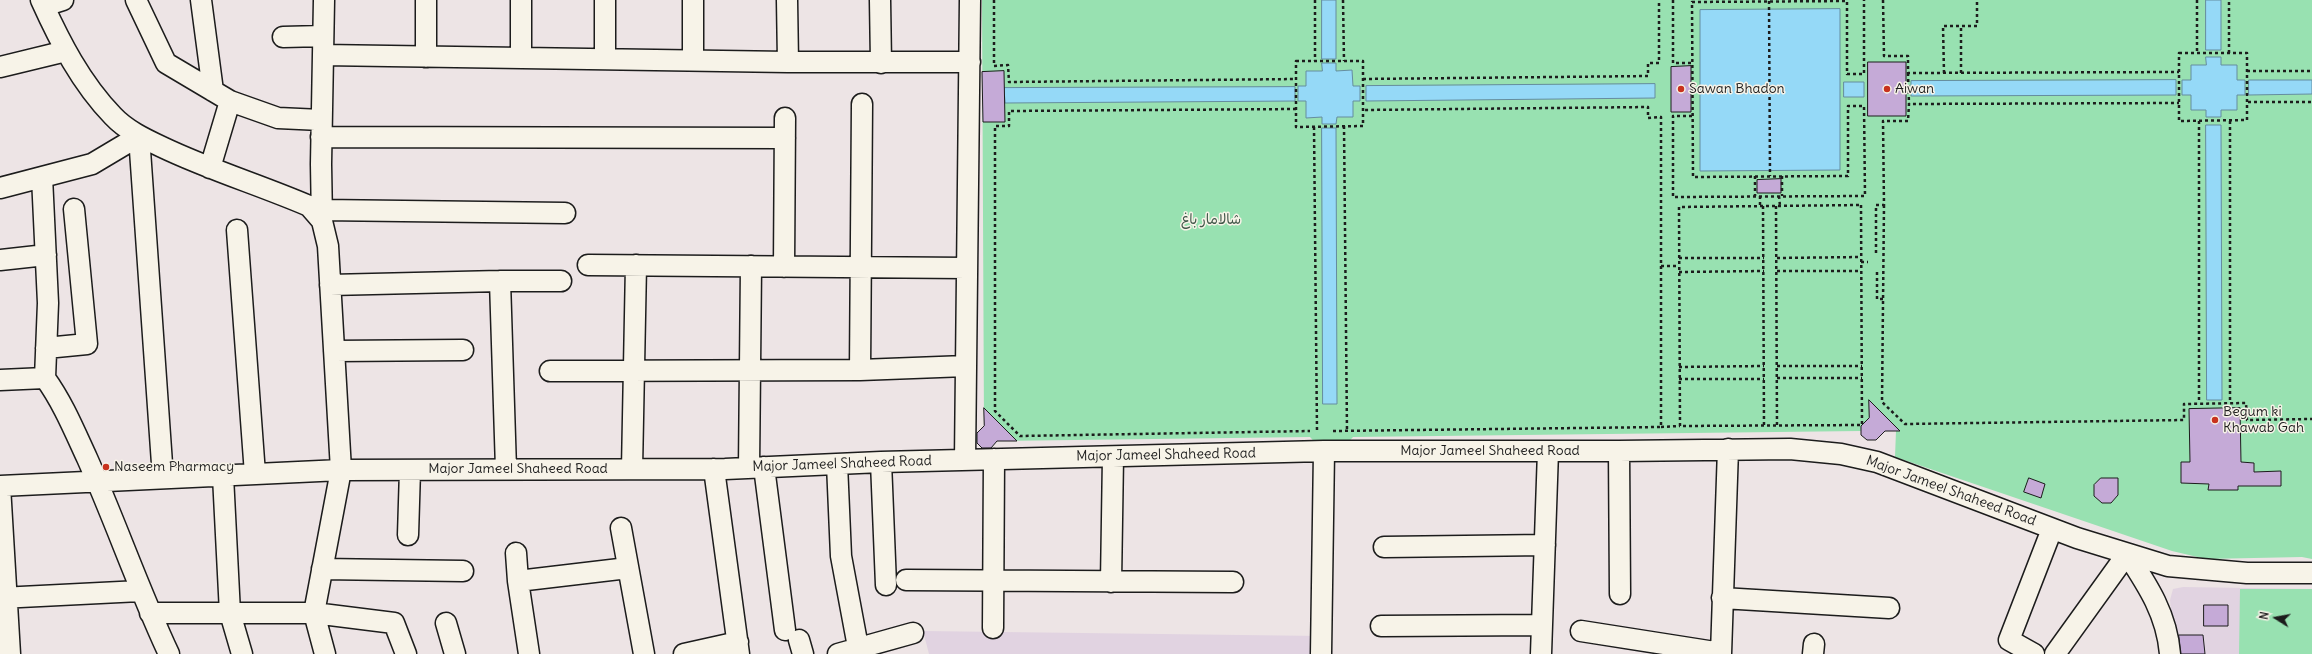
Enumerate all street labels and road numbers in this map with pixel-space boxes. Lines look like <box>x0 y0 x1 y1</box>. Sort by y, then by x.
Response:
street label: Major Jameel Shaheed Road <box>1400 443 1580 459</box>
street label: Major Jameel Shaheed Road <box>1076 445 1256 465</box>
street label: Major Jameel Shaheed Road <box>752 452 932 476</box>
street label: Major Jameel Shaheed Road <box>1864 452 2038 530</box>
street label: Major Jameel Shaheed Road <box>428 461 608 477</box>

